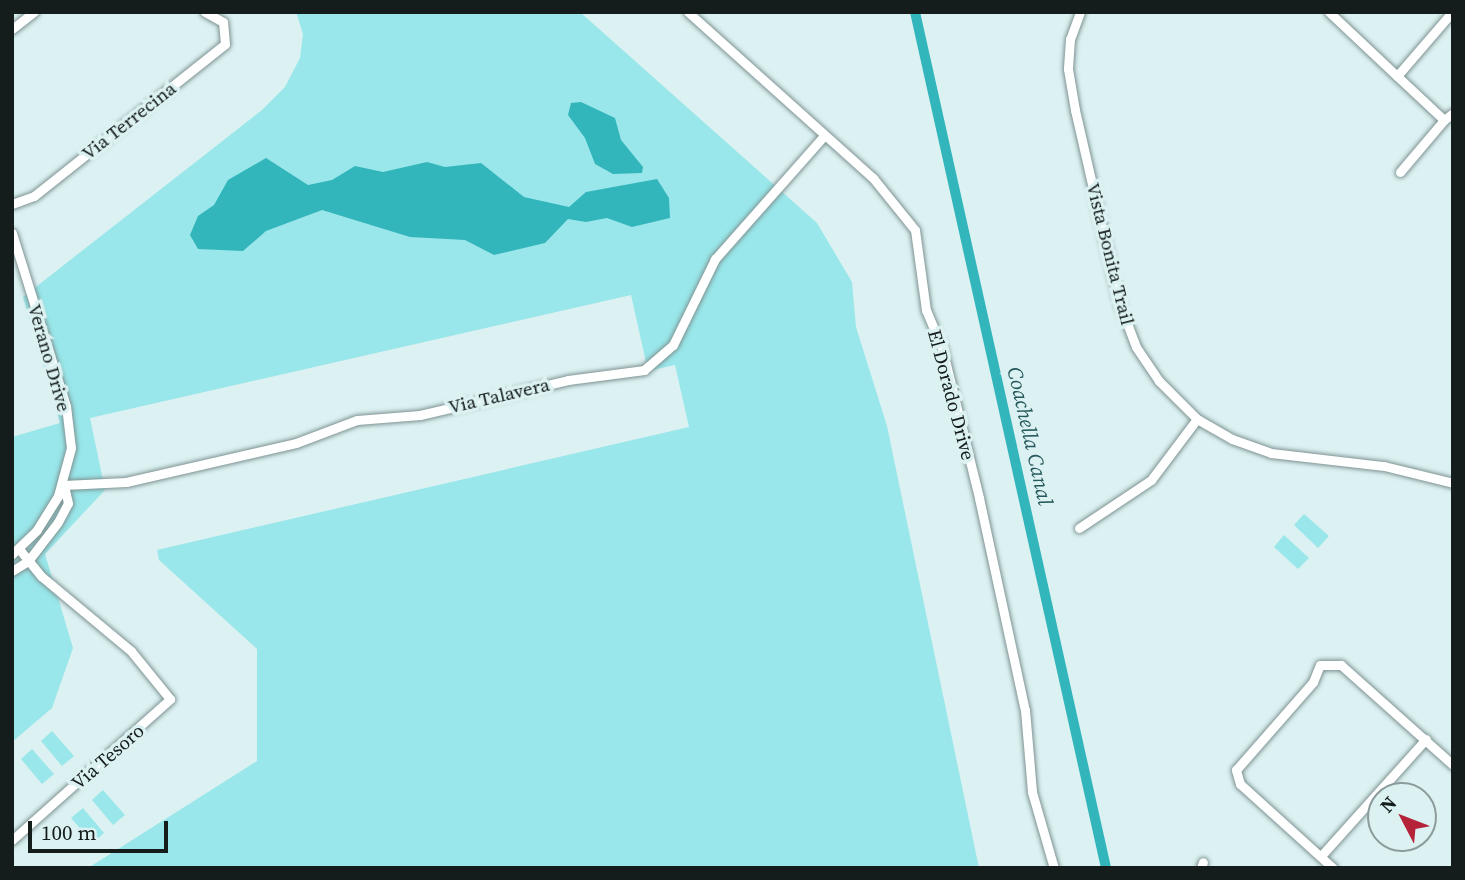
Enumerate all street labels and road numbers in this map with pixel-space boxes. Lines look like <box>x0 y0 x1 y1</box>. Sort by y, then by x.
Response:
street label: Via Terrecina <box>77 77 181 165</box>
street label: Vista Bonita Trail <box>1081 180 1139 328</box>
street label: Verano Drive <box>23 302 75 414</box>
street label: El Dorado Drive <box>923 327 979 463</box>
street label: Via Talavera <box>446 373 552 419</box>
street label: Via Tesoro <box>67 719 149 795</box>

